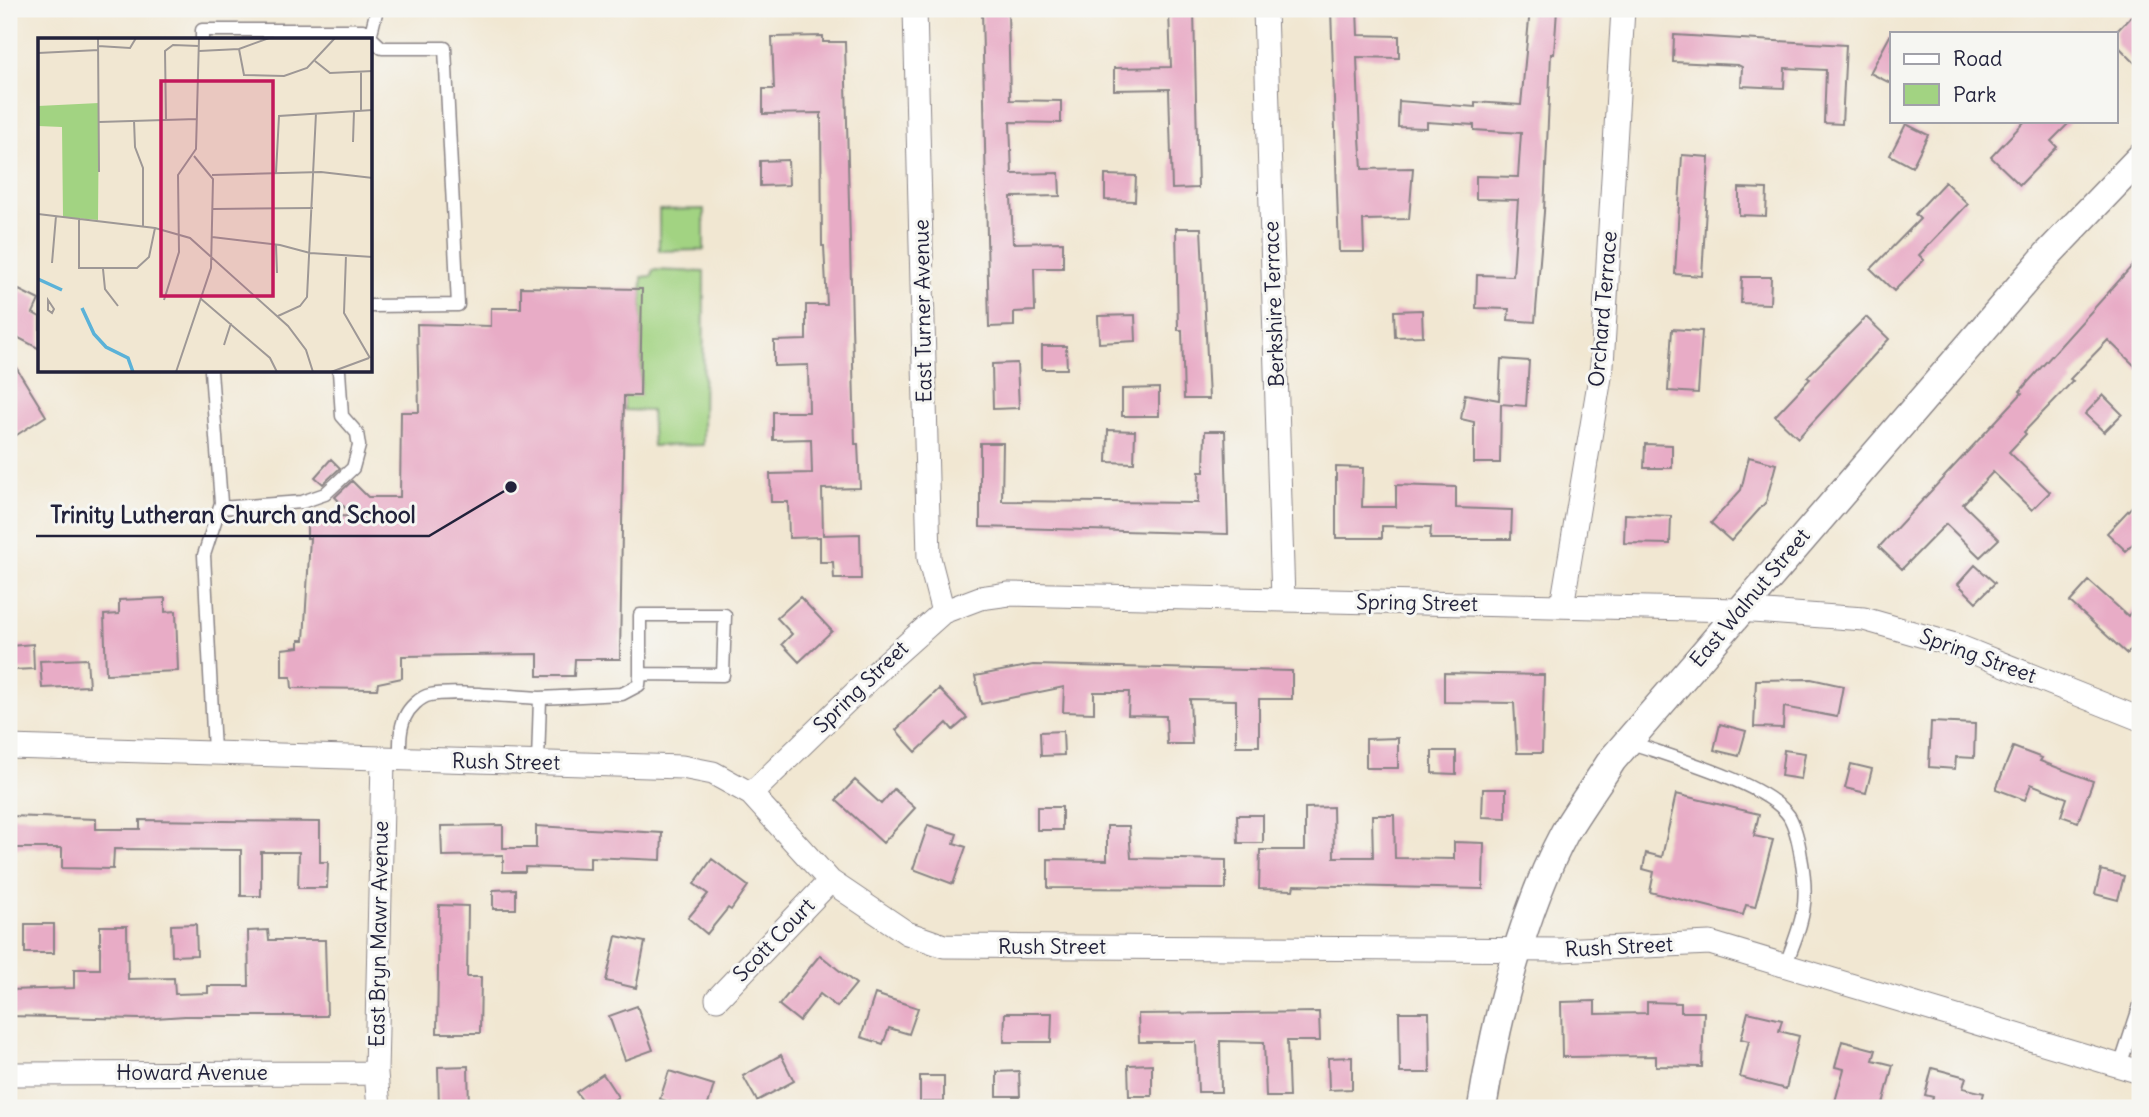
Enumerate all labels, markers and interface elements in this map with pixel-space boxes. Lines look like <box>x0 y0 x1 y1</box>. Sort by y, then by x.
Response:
legend <box>1890 32 2118 122</box>
inset map <box>38 38 373 373</box>
text: Road <box>1953 45 2002 72</box>
text: Park <box>1953 81 1996 108</box>
street label: East Turner Avenue <box>907 219 938 403</box>
street label: Berkshire Terrace <box>1257 220 1290 388</box>
street label: Orchard Terrace <box>1582 230 1623 388</box>
callout: Trinity Lutheran Church and School <box>36 492 429 536</box>
text: Trinity Lutheran Church and School <box>50 500 416 529</box>
street label: East Walnut Street <box>1684 523 1816 673</box>
street label: Spring Street <box>1356 588 1478 617</box>
street label: Spring Street <box>1916 622 2040 689</box>
street label: Spring Street <box>807 635 914 739</box>
street label: Rush Street <box>452 747 560 776</box>
street label: East Bryn Mawr Avenue <box>363 821 394 1047</box>
street label: Scott Court <box>727 892 820 987</box>
street label: Rush Street <box>1564 930 1674 963</box>
street label: Rush Street <box>998 933 1106 960</box>
street label: Howard Avenue <box>116 1059 268 1086</box>

